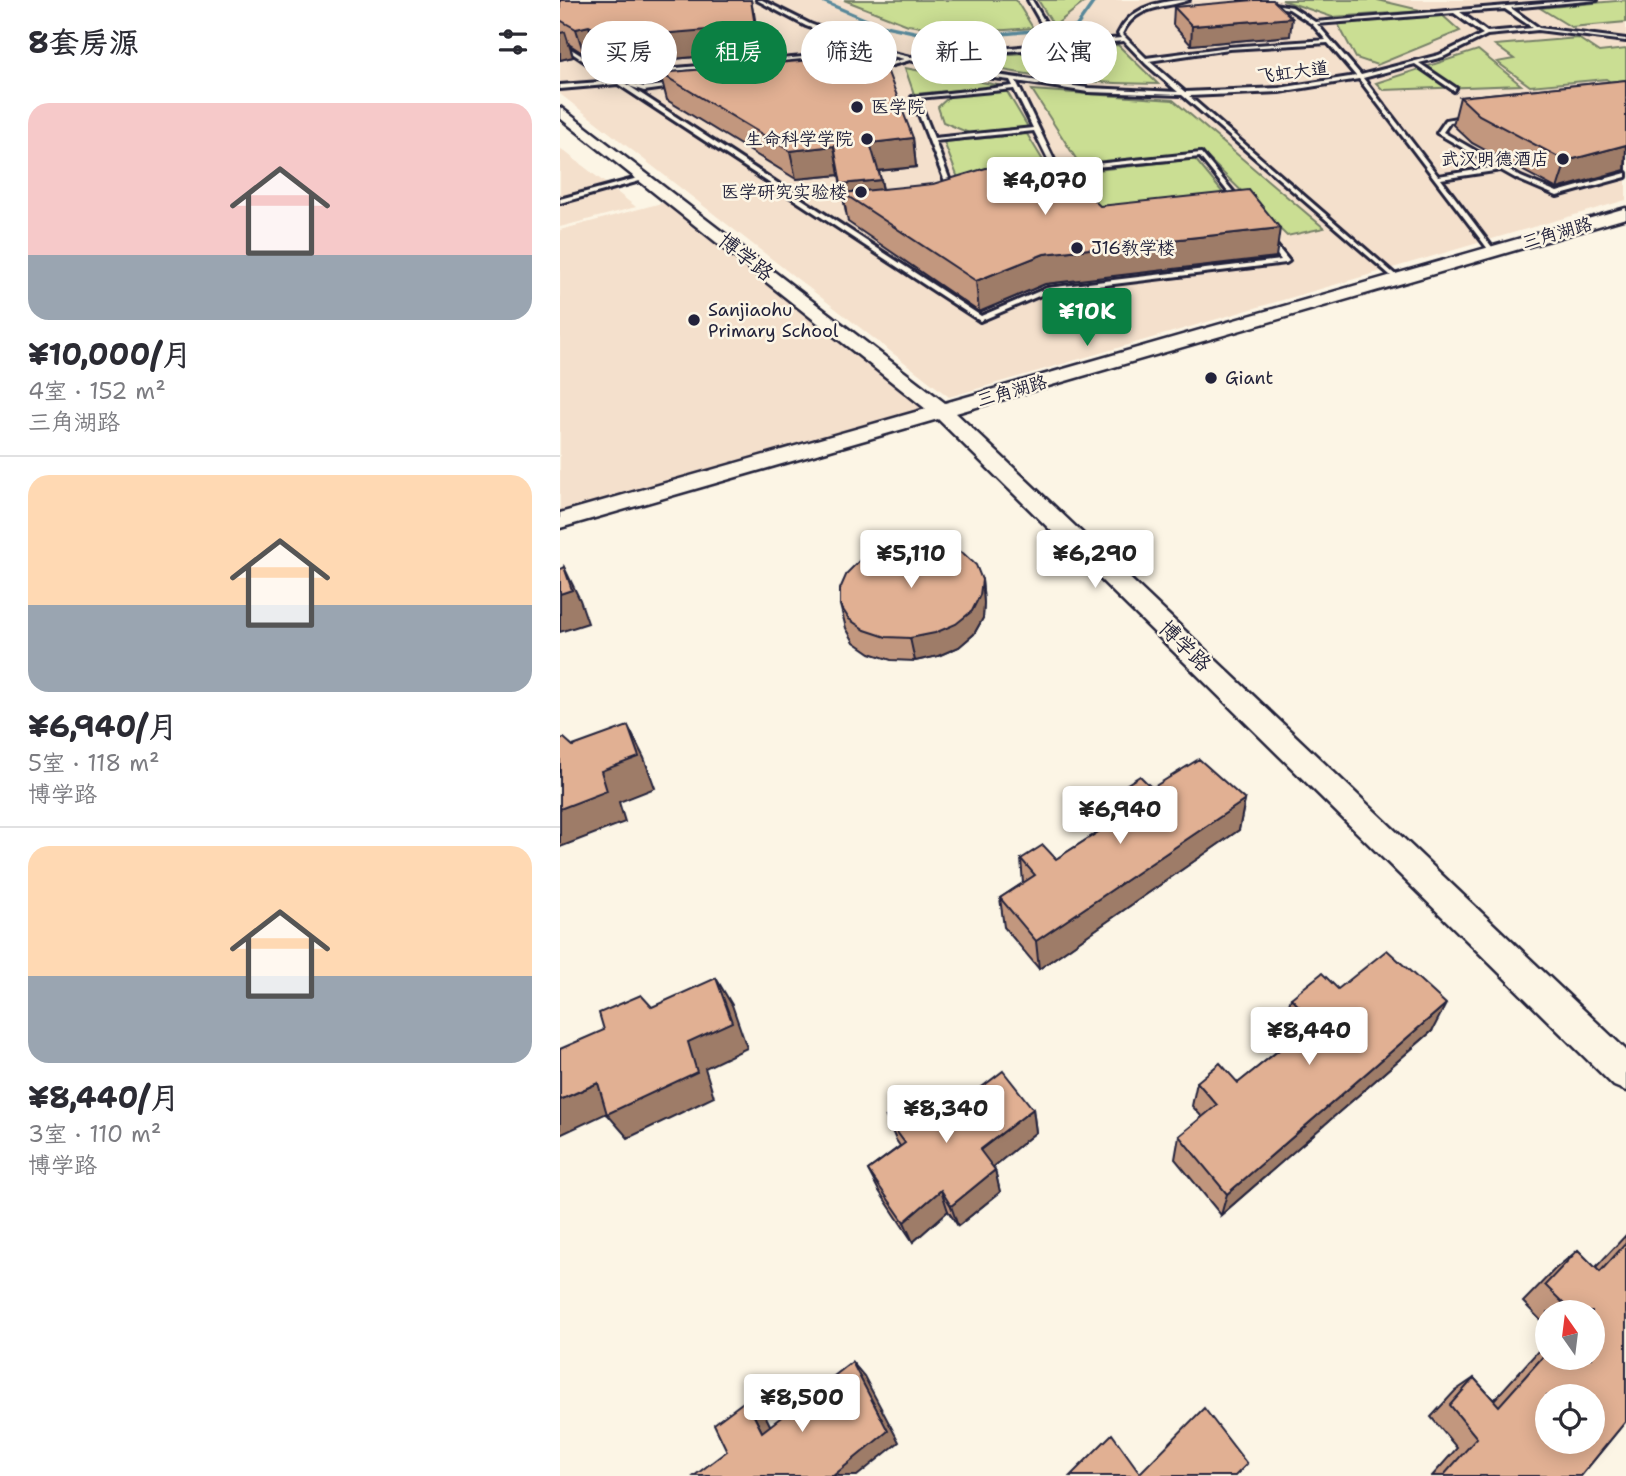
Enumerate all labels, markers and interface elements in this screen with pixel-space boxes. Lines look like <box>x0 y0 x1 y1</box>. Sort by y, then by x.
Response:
chip: 买房 <box>581 21 677 84</box>
chip: 租房 <box>691 21 787 84</box>
chip: 筛选 <box>801 21 897 84</box>
chip: 新上 <box>911 21 1007 84</box>
chip: 公寓 <box>1021 21 1117 84</box>
text: 8套房源 <box>28 22 139 63</box>
icon: filters <box>494 23 532 61</box>
street label: 飞虹大道 <box>1256 56 1330 88</box>
place label: 医学院 <box>871 95 925 119</box>
marker: 医学院 <box>849 99 865 115</box>
place label: 生命科学学院 <box>745 127 853 151</box>
marker: 生命科学学院 <box>859 131 875 147</box>
place label: 武汉明德酒店 <box>1441 147 1549 171</box>
icon: home <box>217 148 343 274</box>
marker: 武汉明德酒店 <box>1555 151 1571 167</box>
pin: ¥4,070 <box>988 158 1102 217</box>
text: ¥4,070 <box>1003 165 1087 195</box>
place label: 医学研究实验楼 <box>721 180 847 204</box>
marker: 医学研究实验楼 <box>853 184 869 200</box>
street label: 三角湖路 <box>1519 212 1595 254</box>
street label: 博学路 <box>713 227 779 287</box>
place label: J16教学楼 <box>1091 236 1175 260</box>
marker: J16教学楼 <box>1069 240 1085 256</box>
pin: ¥10K <box>1046 288 1128 348</box>
text: ¥10K <box>1058 296 1116 326</box>
place label: Sanjiaohu Primary School <box>708 298 839 343</box>
marker: Sanjiaohu Primary School <box>686 312 702 328</box>
text: ¥10,000/月 <box>28 334 192 375</box>
place label: Giant <box>1225 366 1274 390</box>
street label: 三角湖路 <box>974 370 1050 412</box>
marker: Giant <box>1203 370 1219 386</box>
text: 4室 · 152 m² <box>28 376 166 406</box>
text: 三角湖路 <box>28 407 120 437</box>
icon: home <box>217 520 343 646</box>
pin: ¥5,110 <box>854 530 968 590</box>
pin: ¥6,290 <box>1038 530 1152 590</box>
text: ¥5,110 <box>876 538 946 568</box>
text: ¥6,290 <box>1053 538 1137 568</box>
street label: 博学路 <box>1153 614 1217 678</box>
text: ¥6,940/月 <box>28 706 178 747</box>
text: 5室 · 118 m² <box>28 748 160 778</box>
text: 博学路 <box>28 779 97 809</box>
pin: ¥6,940 <box>1063 786 1177 846</box>
text: ¥6,940 <box>1078 794 1162 824</box>
icon: home <box>217 891 343 1017</box>
pin: ¥8,440 <box>1252 1007 1366 1067</box>
text: ¥8,440 <box>1267 1015 1351 1045</box>
text: ¥8,440/月 <box>28 1077 180 1118</box>
pin: ¥8,340 <box>889 1086 1003 1145</box>
text: ¥8,340 <box>903 1093 989 1123</box>
text: 3室 · 110 m² <box>28 1119 161 1149</box>
text: 博学路 <box>28 1150 97 1180</box>
north arrow <box>1535 1300 1605 1370</box>
map controls <box>1535 1300 1605 1454</box>
pin: ¥8,500 <box>745 1374 859 1434</box>
text: ¥8,500 <box>760 1382 844 1412</box>
button: locate <box>1535 1384 1605 1454</box>

